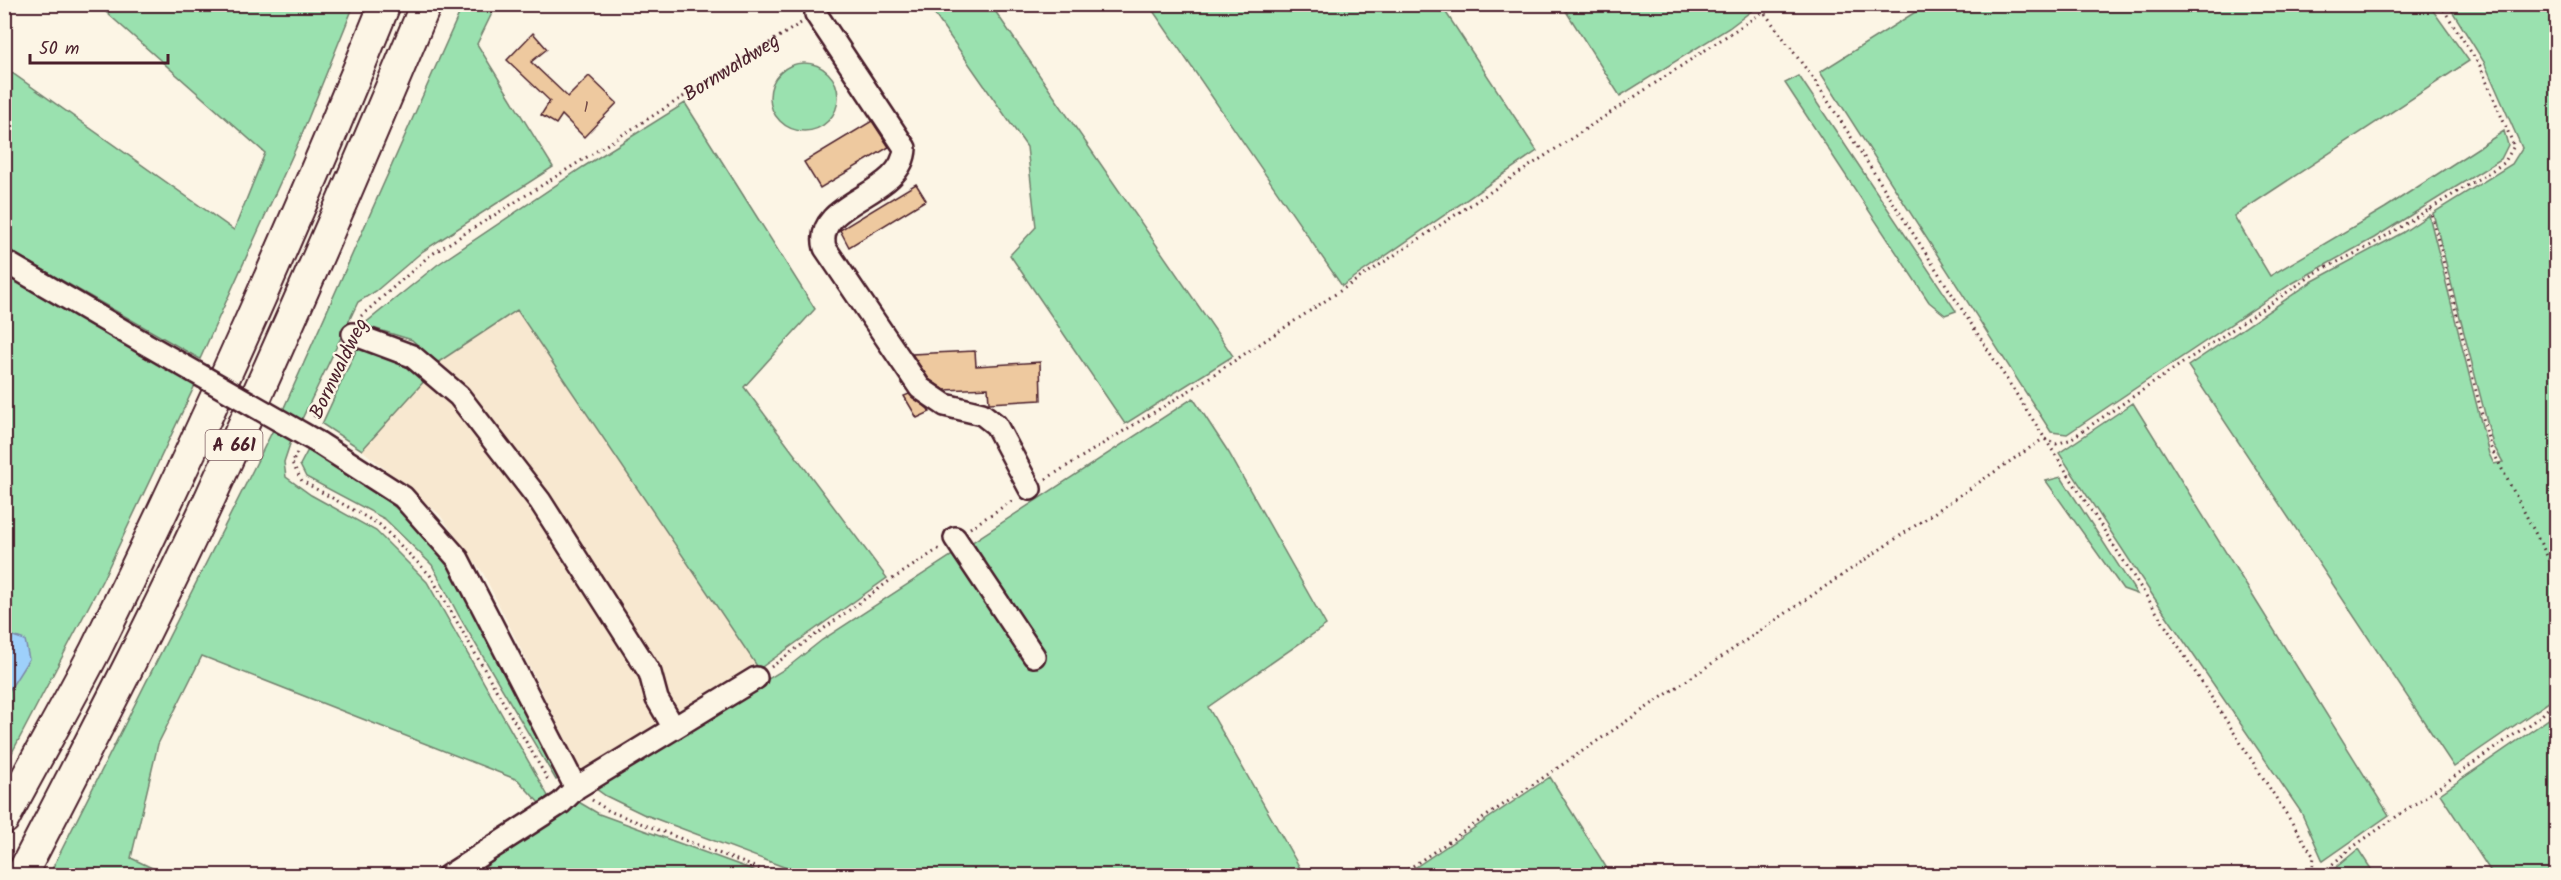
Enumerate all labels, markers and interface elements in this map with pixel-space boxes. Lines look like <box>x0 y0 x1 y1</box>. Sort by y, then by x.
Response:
street label: Bornwaldweg <box>677 26 787 111</box>
scale bar <box>30 27 168 65</box>
text: 50 m <box>39 35 79 64</box>
house number: 1 <box>583 95 589 120</box>
street label: Bornwaldweg <box>302 313 378 425</box>
road number: A 661 <box>206 430 262 460</box>

